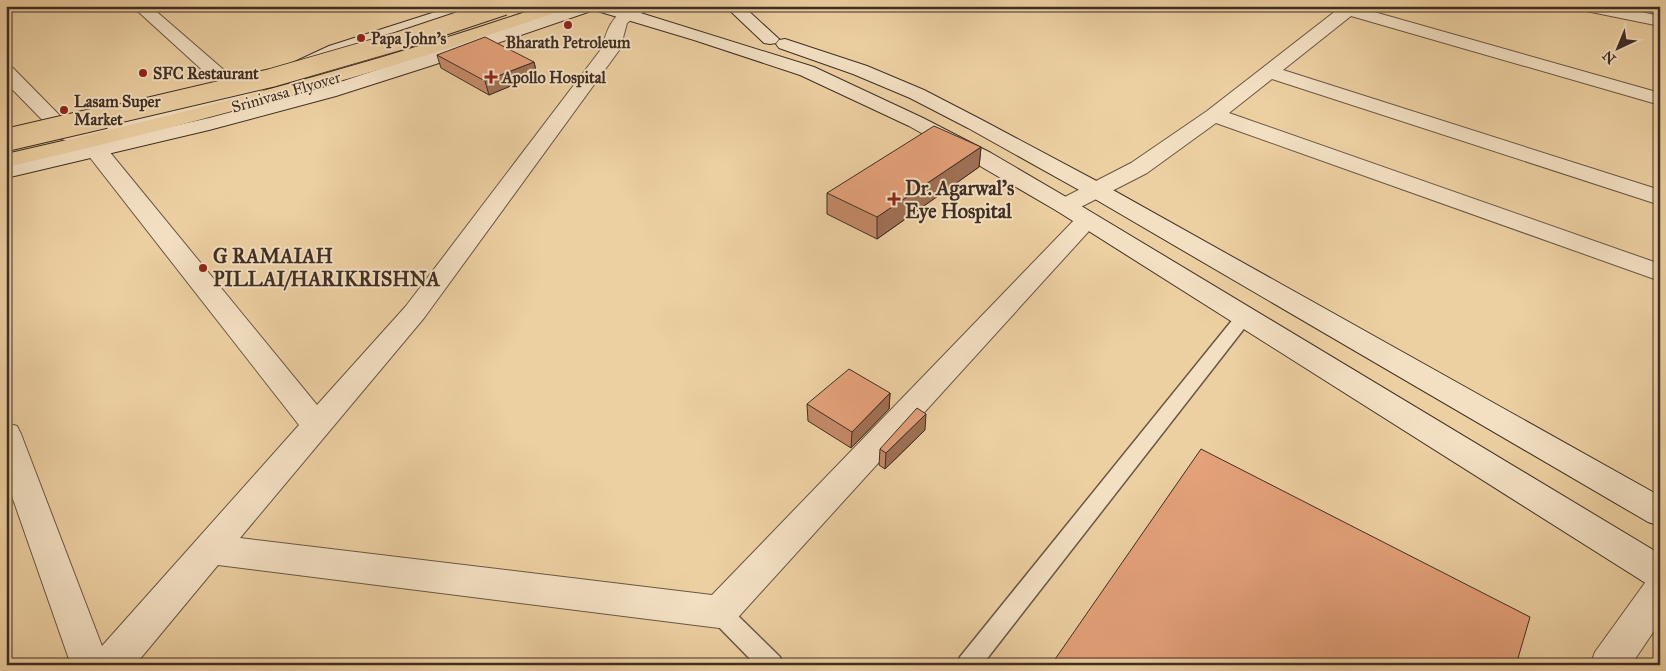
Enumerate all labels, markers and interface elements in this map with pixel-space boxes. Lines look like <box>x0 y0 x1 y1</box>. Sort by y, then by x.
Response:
marker: Bharath Petroleum <box>562 19 574 31</box>
north arrow <box>1594 22 1644 72</box>
place label: Papa John's <box>371 29 446 49</box>
marker: Papa John's <box>355 32 367 44</box>
place label: Bharath Petroleum <box>505 33 631 52</box>
text: N <box>1599 47 1619 67</box>
place label: SFC Restaurant <box>153 64 259 83</box>
marker: SFC Restaurant <box>137 67 149 79</box>
street label: Srinivasa Flyover <box>229 67 343 117</box>
place label: Apollo Hospital <box>501 68 607 88</box>
marker: Apollo Hospital <box>484 70 498 84</box>
place label: Lasam Super Market <box>74 92 161 129</box>
marker: Lasam Super Market <box>58 104 70 116</box>
place label: Dr. Agarwal's Eye Hospital <box>905 176 1015 224</box>
marker: Dr. Agarwal's Eye Hospital <box>887 192 901 206</box>
place label: G RAMAIAH PILLAI/HARIKRISHNA <box>213 244 440 291</box>
marker: G RAMAIAH PILLAI/HARIKRISHNA <box>197 262 209 274</box>

